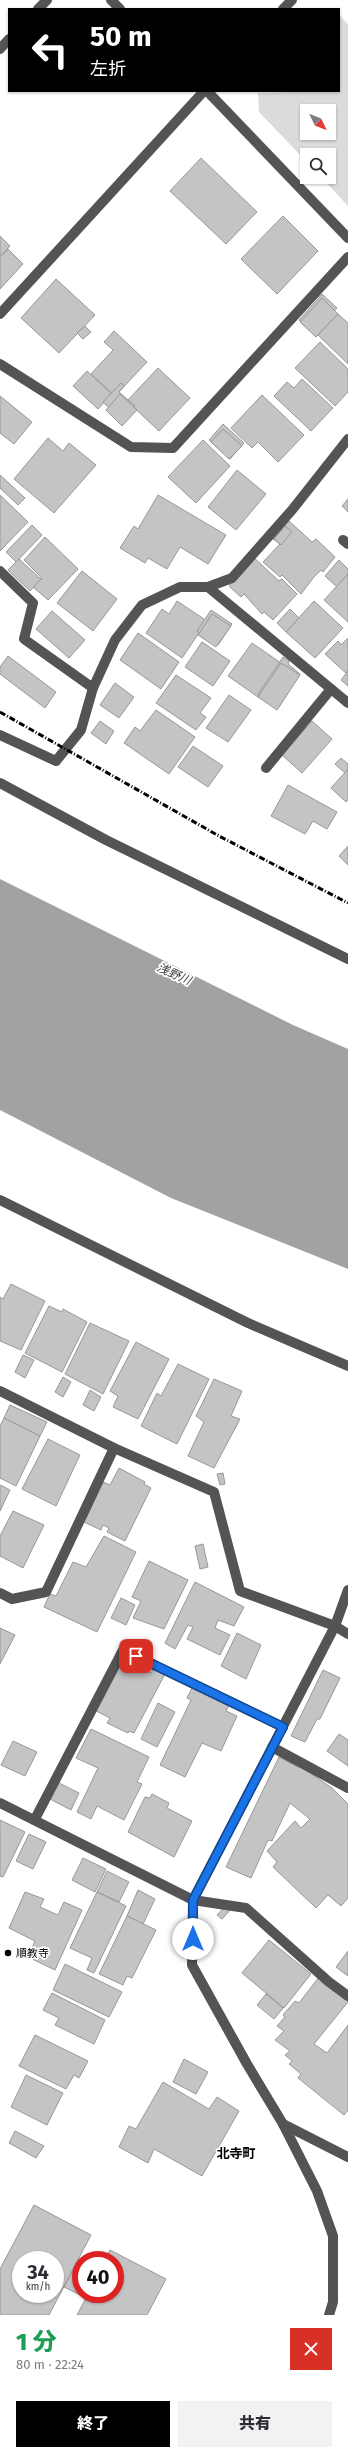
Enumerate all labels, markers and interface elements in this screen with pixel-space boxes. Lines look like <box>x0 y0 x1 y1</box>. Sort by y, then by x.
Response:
text: 50 m <box>90 20 152 53</box>
icon: left <box>24 24 76 76</box>
text: 左折 <box>90 58 126 80</box>
north arrow <box>300 104 336 140</box>
map controls <box>300 104 336 184</box>
button: search <box>300 148 336 184</box>
water label: 浅野川 <box>155 960 195 989</box>
pin <box>119 1639 153 1673</box>
icon: arrive <box>125 1645 147 1667</box>
position arrow <box>172 1918 214 1960</box>
place label: 順教寺 <box>16 1947 49 1960</box>
marker: 順教寺 <box>3 1948 13 1958</box>
district label: 北寺町 <box>216 2146 256 2161</box>
speed limit sign: 40 <box>72 2251 124 2303</box>
text: 34 <box>27 2260 49 2284</box>
text: km/h <box>26 2281 50 2293</box>
text: 1 分 <box>16 2328 57 2356</box>
button: close <box>290 2328 332 2370</box>
text: 80 m · 22:24 <box>16 2357 84 2372</box>
button: 終了 <box>16 2401 170 2447</box>
button: 共有 <box>178 2401 332 2447</box>

